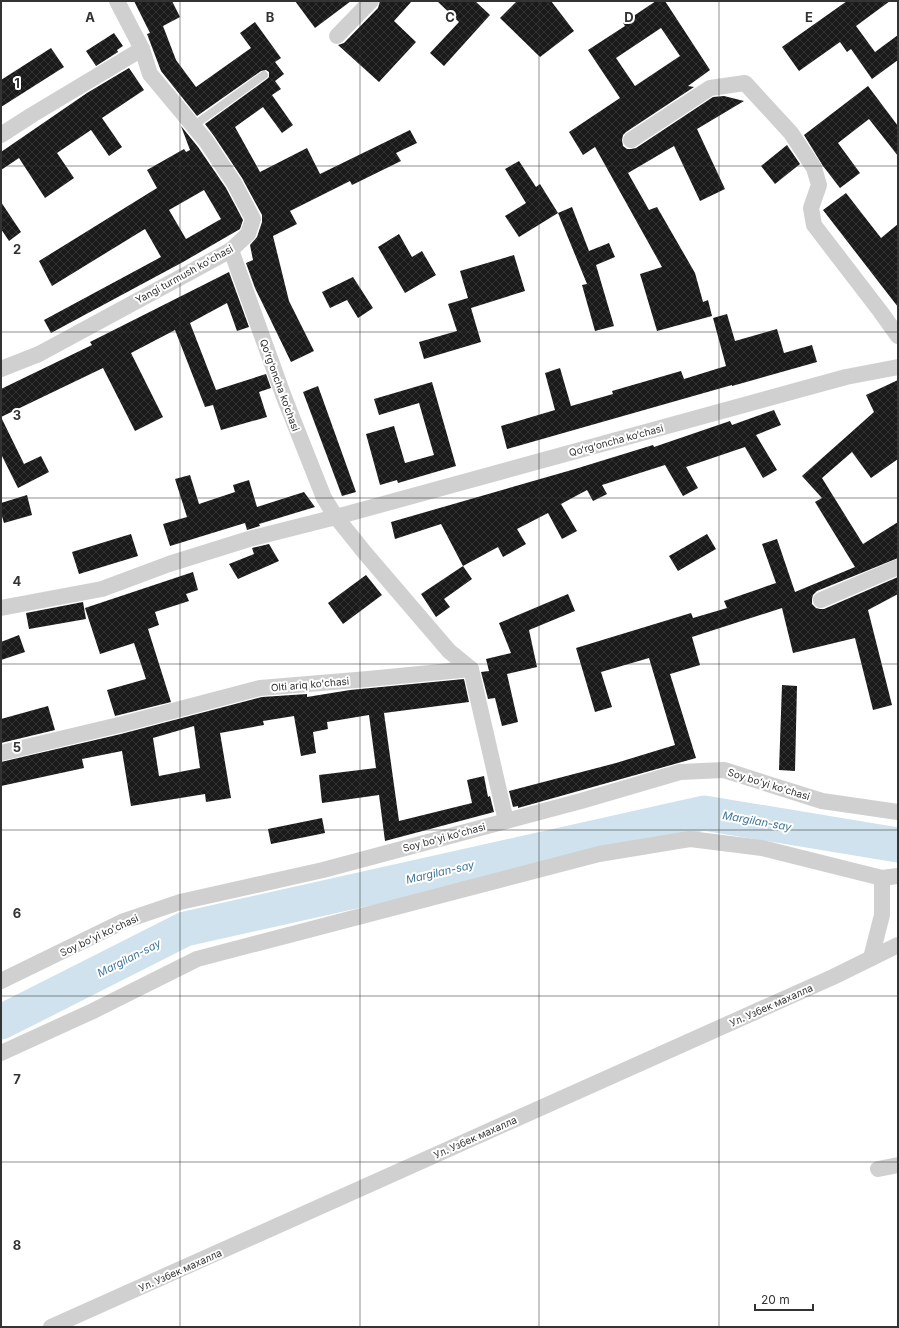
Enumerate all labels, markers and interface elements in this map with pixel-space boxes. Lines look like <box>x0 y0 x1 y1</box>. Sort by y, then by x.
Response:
text: A <box>85 9 95 25</box>
text: B <box>266 9 275 25</box>
text: C <box>445 9 455 25</box>
text: D <box>624 9 634 25</box>
text: E <box>805 9 813 25</box>
text: 1 <box>14 75 20 91</box>
text: 2 <box>13 241 21 257</box>
street label: Yangi turmush ko'chasi <box>133 242 235 306</box>
street label: Qo‘rg‘oncha ko‘chasi <box>258 337 302 433</box>
text: 3 <box>13 407 21 423</box>
street label: Qo‘rg‘oncha ko‘chasi <box>567 422 665 458</box>
text: 4 <box>13 573 22 589</box>
street label: Olti ariq ko'chasi <box>270 675 350 693</box>
text: 5 <box>13 739 21 755</box>
street label: Soy boʻyi koʻchasi <box>727 766 811 802</box>
water label: Margilan-say <box>721 808 793 834</box>
street label: Soy boʻyi koʻchasi <box>401 820 487 854</box>
water label: Margilan-say <box>404 857 476 887</box>
text: 6 <box>13 905 21 921</box>
street label: Soy boʻyi koʻchasi <box>58 912 140 958</box>
water label: Margilan-say <box>95 936 164 980</box>
street label: Ул. Узбек махалла <box>728 981 814 1029</box>
text: 7 <box>13 1071 21 1087</box>
street label: Ул. Узбек махалла <box>432 1113 518 1161</box>
text: 8 <box>13 1237 21 1253</box>
street label: Ул. Узбек махалла <box>137 1246 223 1294</box>
scale bar <box>755 1286 813 1312</box>
text: 20 m <box>761 1292 790 1307</box>

